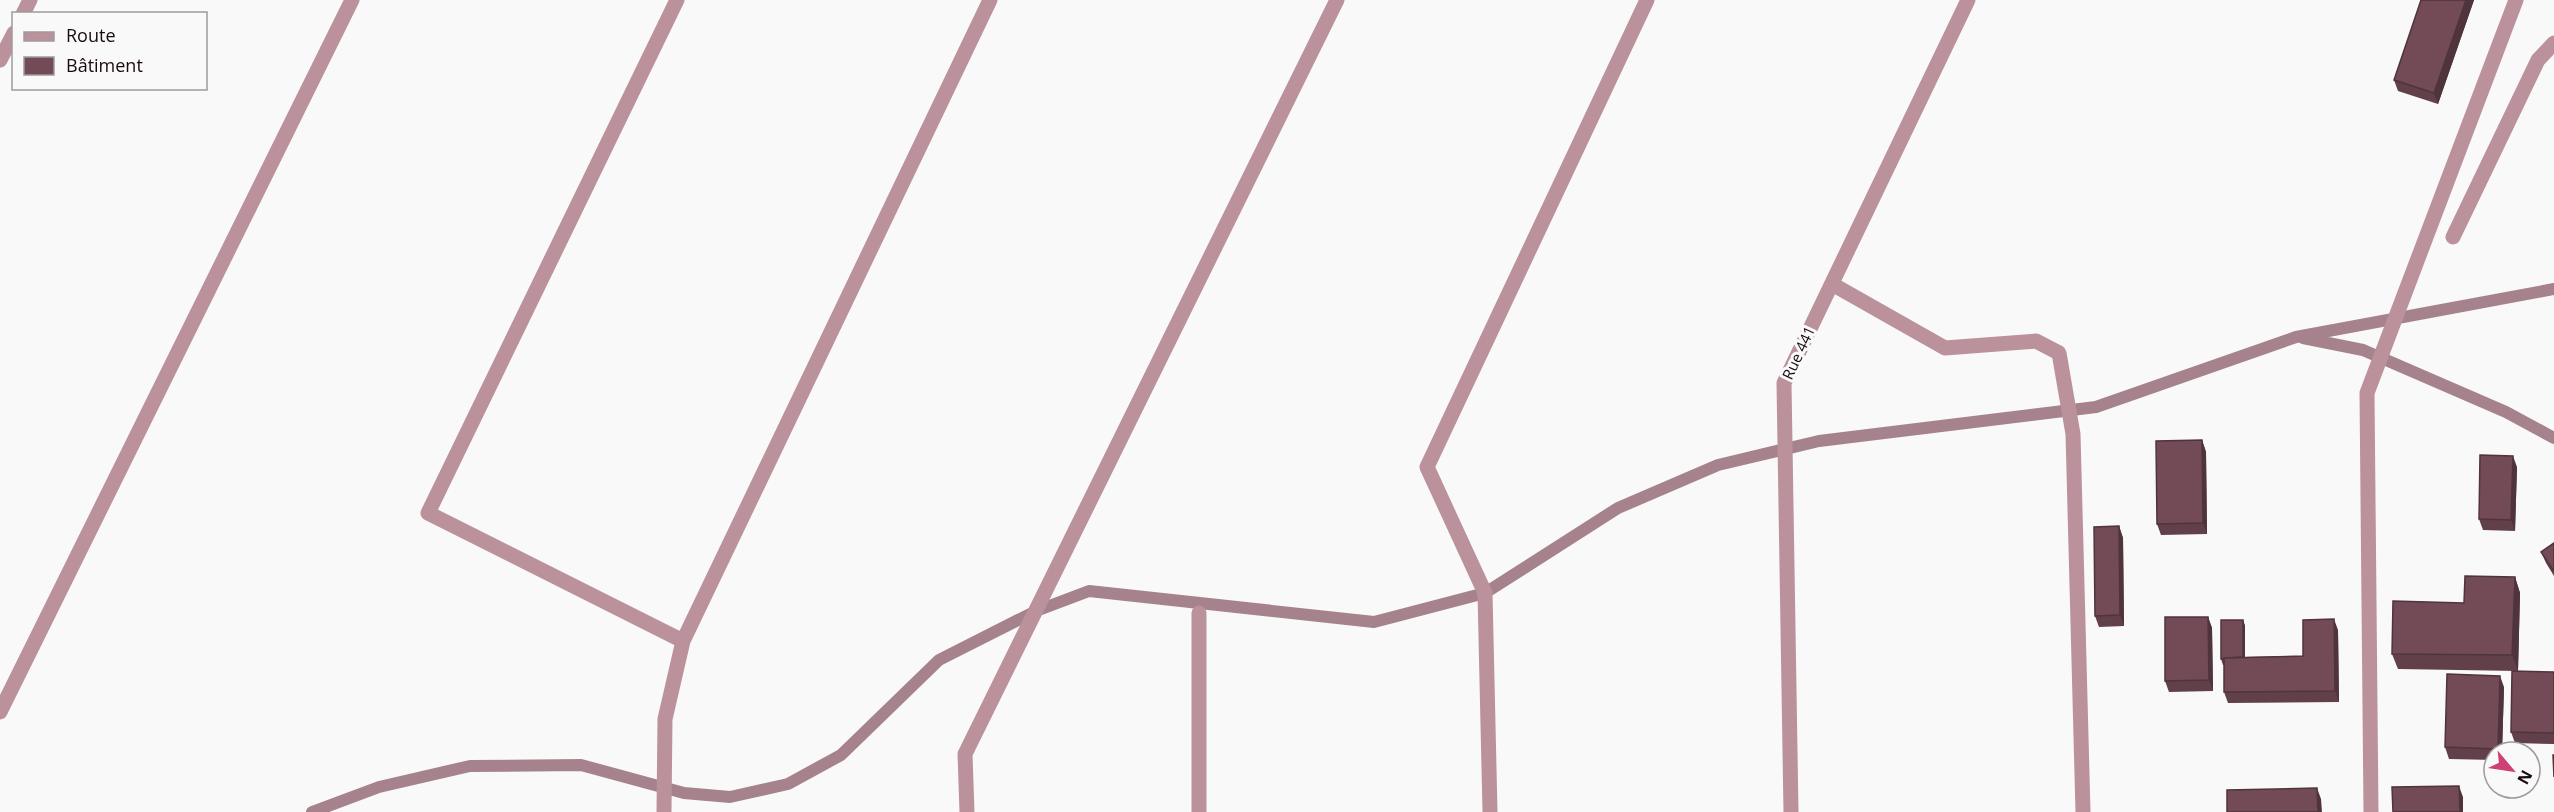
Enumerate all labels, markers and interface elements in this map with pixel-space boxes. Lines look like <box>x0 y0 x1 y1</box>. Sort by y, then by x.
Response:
legend <box>12 12 207 90</box>
text: Route <box>66 23 116 47</box>
text: Bâtiment <box>66 53 143 77</box>
street label: Rue 441 <box>1777 323 1819 382</box>
north arrow <box>2482 740 2542 800</box>
text: N <box>2512 766 2538 788</box>

